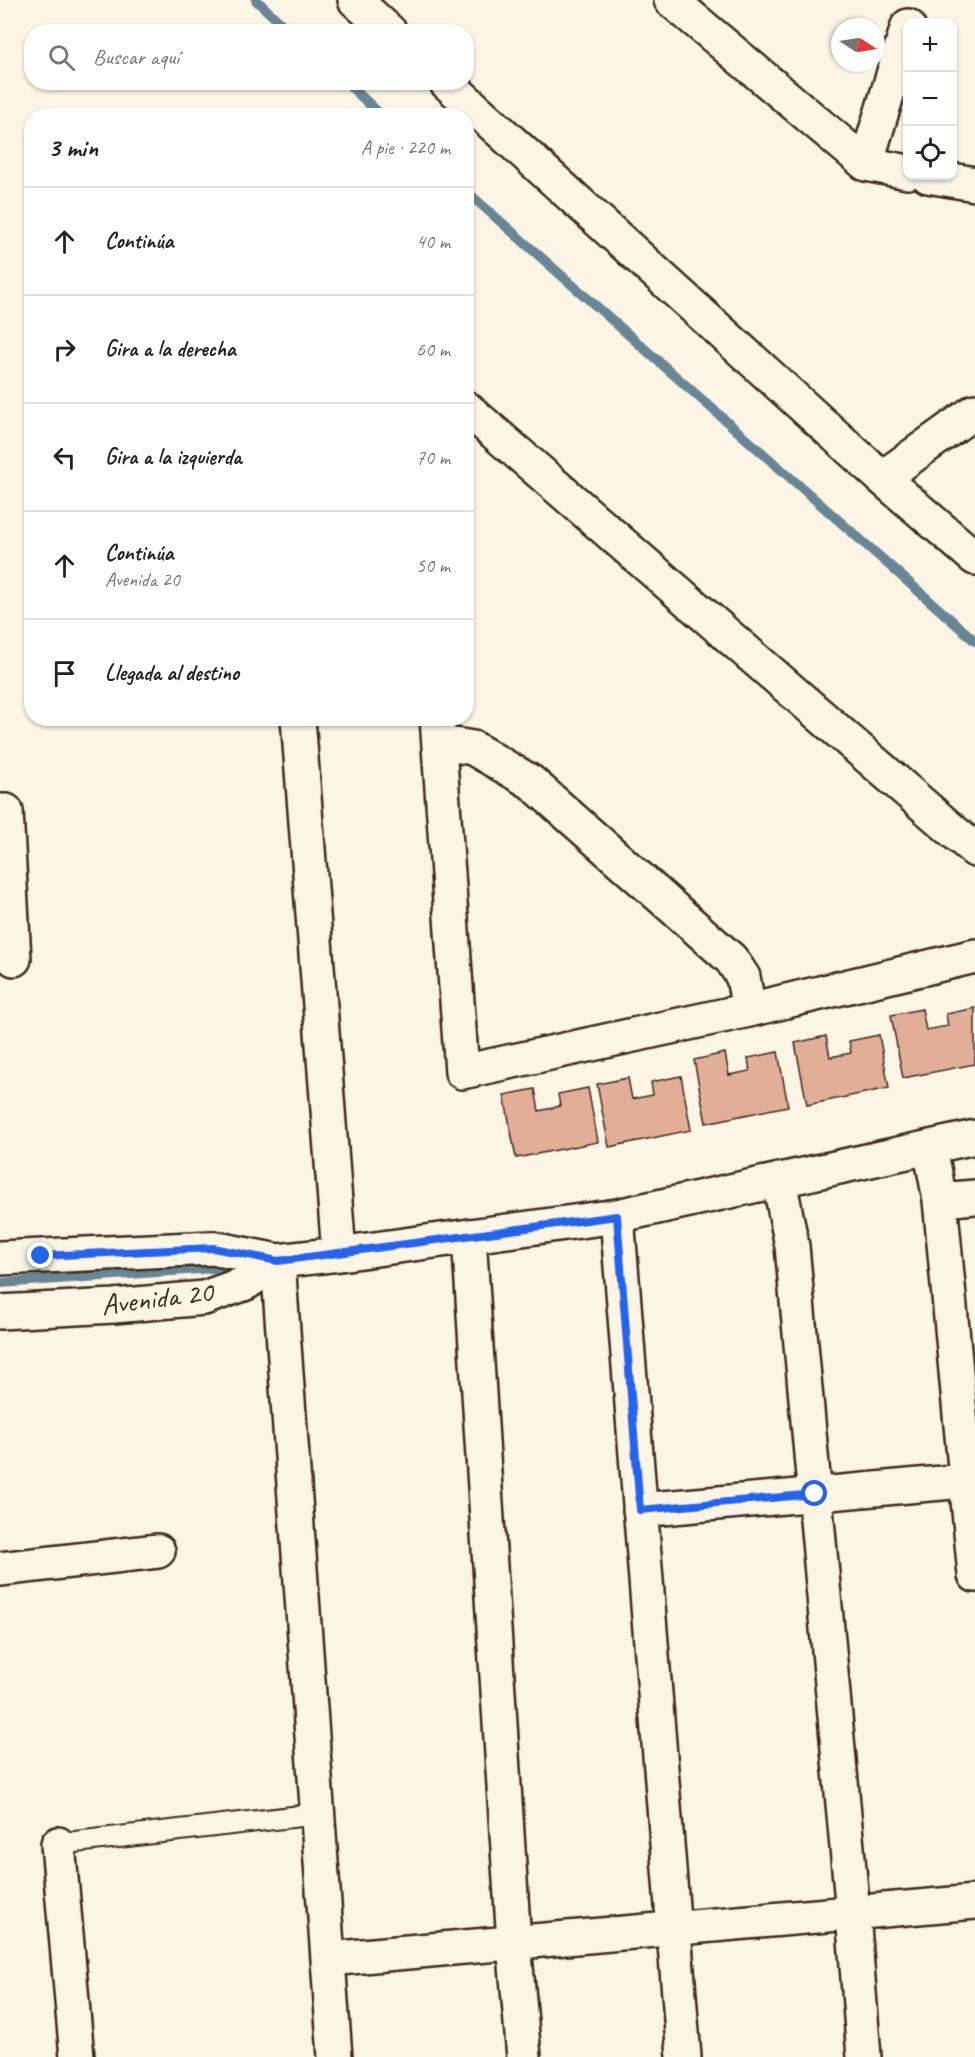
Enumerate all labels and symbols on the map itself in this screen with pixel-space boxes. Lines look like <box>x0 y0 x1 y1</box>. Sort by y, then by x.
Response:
north arrow <box>831 18 885 72</box>
route end <box>27 1242 53 1268</box>
street label: Avenida 20 <box>99 1272 217 1324</box>
route start <box>801 1480 827 1506</box>

